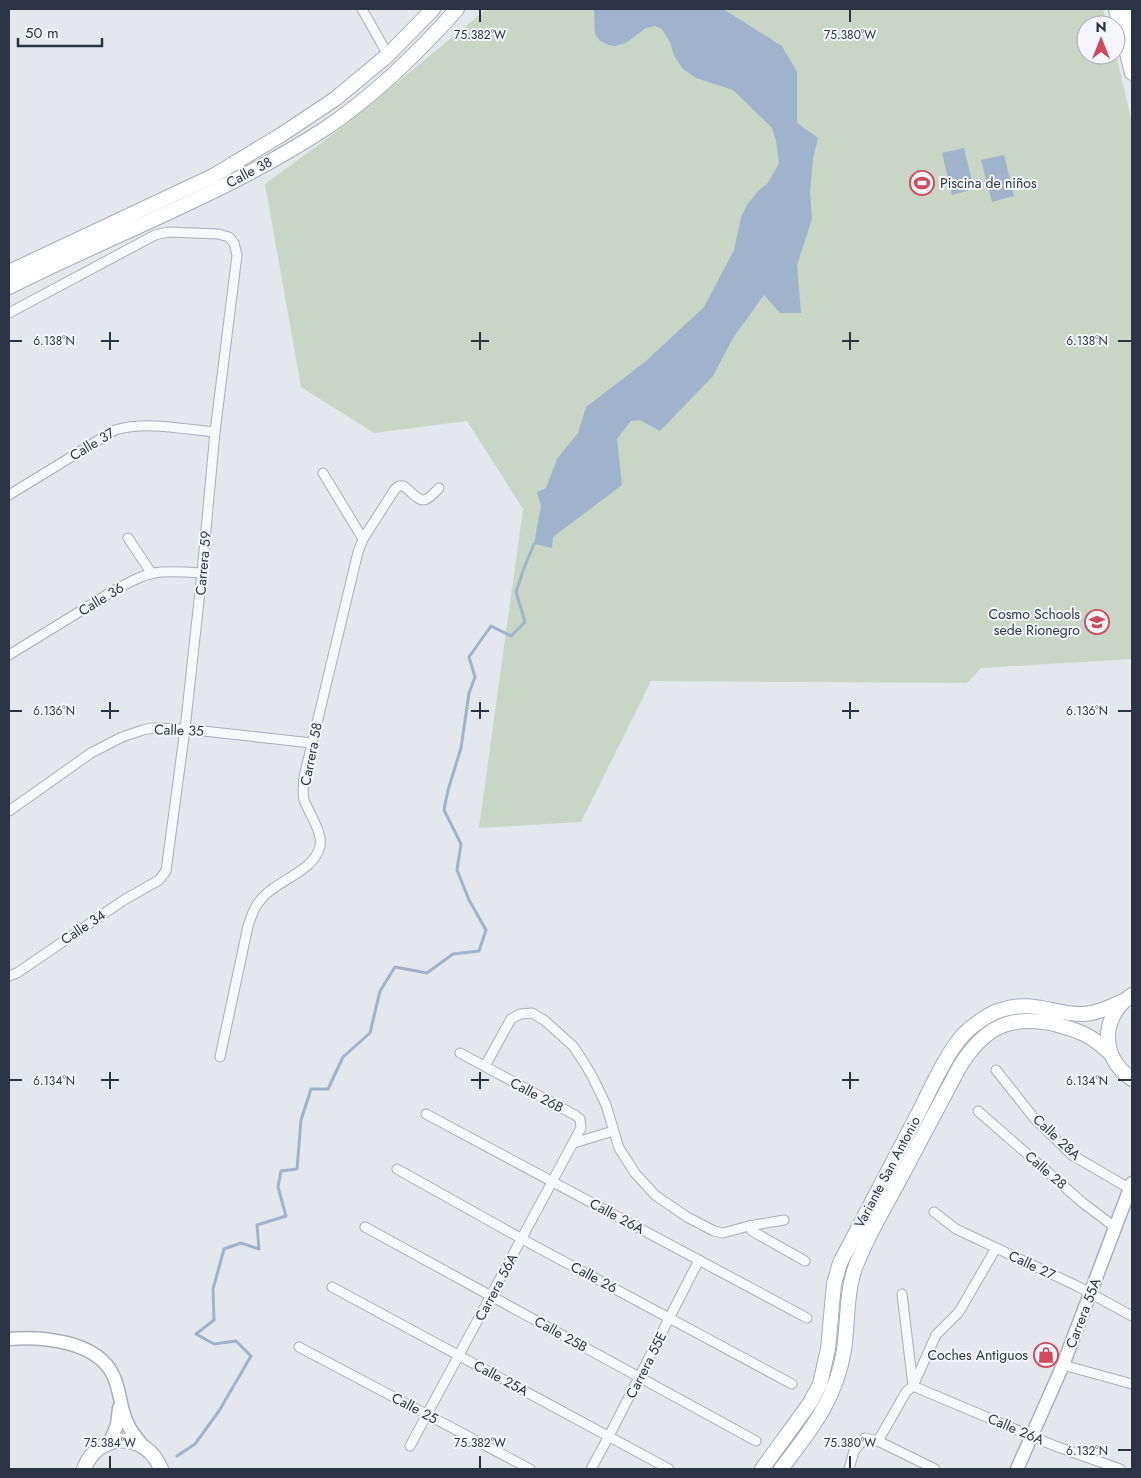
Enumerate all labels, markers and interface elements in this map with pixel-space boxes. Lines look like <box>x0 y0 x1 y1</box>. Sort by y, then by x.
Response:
scale bar <box>18 15 101 47</box>
north arrow <box>1076 15 1126 65</box>
text: N <box>1095 17 1107 37</box>
text: 50 m <box>25 22 59 44</box>
text: 75.382°W <box>454 26 506 44</box>
text: 75.380°W <box>824 26 876 44</box>
street label: Calle 38 <box>222 152 276 192</box>
sports icon: Piscina de niños <box>909 170 935 196</box>
place label: Piscina de niños <box>940 173 1037 193</box>
text: 6.138°N <box>33 332 75 350</box>
text: 6.138°N <box>1066 332 1108 350</box>
street label: Calle 37 <box>66 422 119 465</box>
street label: Carrera 59 <box>190 530 216 596</box>
street label: Calle 36 <box>74 578 128 620</box>
place label: Cosmo Schools sede Rionegro <box>988 604 1080 640</box>
school or university icon: Cosmo Schools sede Rionegro <box>1084 609 1110 635</box>
text: 6.136°N <box>33 702 75 720</box>
text: 6.136°N <box>1066 702 1108 720</box>
street label: Calle 35 <box>154 719 204 741</box>
street label: Carrera 58 <box>295 721 327 787</box>
street label: Calle 34 <box>57 905 109 949</box>
text: 6.134°N <box>33 1072 75 1090</box>
text: 6.134°N <box>1066 1072 1108 1090</box>
street label: Calle 26B <box>507 1073 567 1118</box>
street label: Calle 28A <box>1029 1110 1086 1165</box>
street label: Variante San Antonio <box>849 1112 925 1231</box>
street label: Calle 28 <box>1021 1146 1071 1194</box>
street label: Calle 26A <box>586 1193 649 1239</box>
street label: Calle 27 <box>1005 1245 1059 1285</box>
street label: Carrera 56A <box>470 1249 523 1324</box>
street label: Calle 26 <box>567 1256 621 1298</box>
street label: Carrera 55A <box>1060 1274 1106 1351</box>
street label: Calle 25B <box>531 1311 591 1357</box>
street label: Carrera 55E <box>621 1328 671 1402</box>
shop icon: Coches Antiguos <box>1033 1342 1059 1368</box>
place label: Coches Antiguos <box>927 1345 1028 1365</box>
street label: Calle 25A <box>470 1355 533 1401</box>
street label: Calle 25 <box>388 1387 442 1429</box>
street label: Calle 26A <box>985 1408 1048 1450</box>
text: 75.384°W <box>84 1434 136 1452</box>
text: 75.382°W <box>454 1434 506 1452</box>
text: 75.380°W <box>824 1434 876 1452</box>
text: 6.132°N <box>1066 1442 1108 1460</box>

